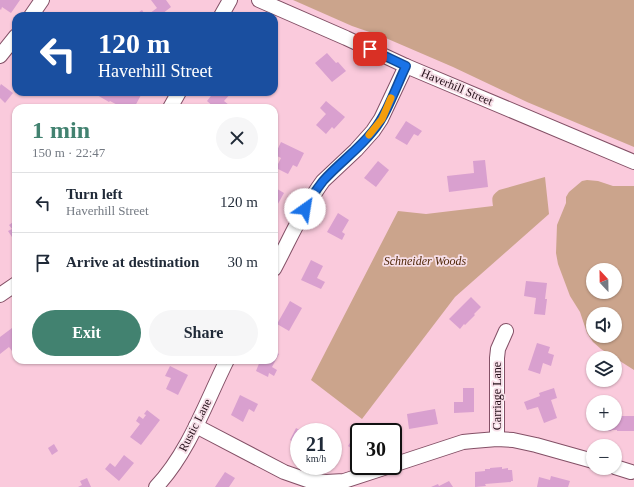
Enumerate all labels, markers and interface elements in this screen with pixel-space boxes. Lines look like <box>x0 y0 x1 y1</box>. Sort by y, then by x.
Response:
icon: left <box>32 28 84 80</box>
text: 120 m <box>98 28 170 59</box>
pin <box>353 32 387 66</box>
icon: arrive <box>359 38 381 60</box>
text: Haverhill Street <box>98 61 212 81</box>
street label: Haverhill Street <box>419 66 495 109</box>
text: 1 min <box>32 117 90 143</box>
button: close <box>216 117 258 159</box>
text: 150 m · 22:47 <box>32 145 105 160</box>
text: Turn left <box>66 186 123 202</box>
position arrow <box>284 188 326 230</box>
icon: left <box>32 192 54 214</box>
text: 120 m <box>220 194 258 210</box>
text: Haverhill Street <box>66 203 149 218</box>
icon: arrive <box>32 252 54 274</box>
text: Arrive at destination <box>66 254 199 270</box>
text: 30 m <box>228 254 258 270</box>
park label: Schneider Woods <box>384 254 467 268</box>
north arrow <box>586 263 622 299</box>
map controls <box>586 263 622 475</box>
button: sound <box>586 307 622 343</box>
button: Exit <box>32 310 141 356</box>
button: Share <box>149 310 258 356</box>
button: layers <box>586 351 622 387</box>
street label: Carriage Lane <box>490 362 504 430</box>
button: + <box>586 395 622 431</box>
street label: Rustic Lane <box>176 396 214 454</box>
speed limit sign: 30 <box>350 423 402 475</box>
text: 21 <box>306 433 326 455</box>
button: − <box>586 439 622 475</box>
text: km/h <box>306 453 326 464</box>

